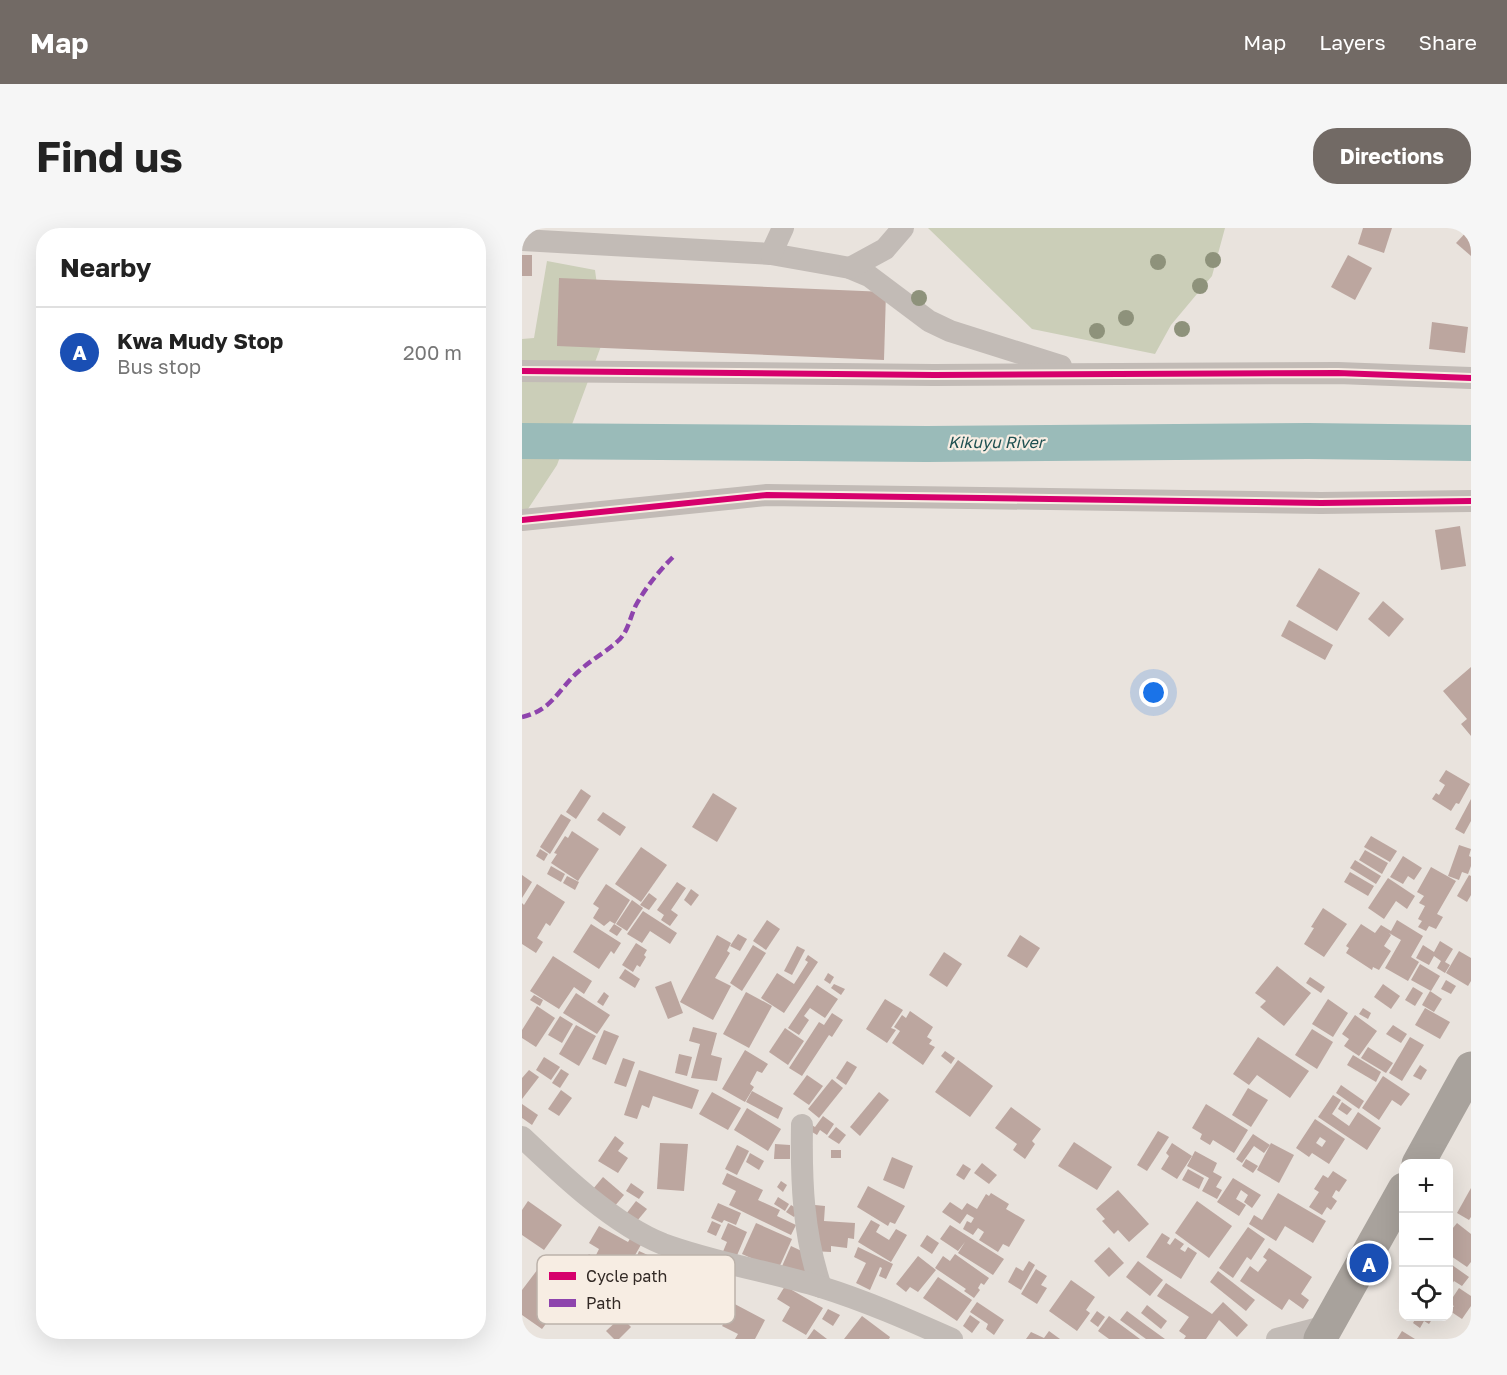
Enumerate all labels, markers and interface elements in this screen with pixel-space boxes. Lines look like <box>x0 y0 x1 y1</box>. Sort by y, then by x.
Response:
text: Map <box>30 26 88 59</box>
text: Map <box>1243 29 1286 55</box>
text: Layers <box>1319 29 1386 55</box>
text: Share <box>1419 29 1477 55</box>
button: Directions <box>1313 128 1471 184</box>
text: Find us <box>36 131 183 181</box>
text: Nearby <box>60 252 151 283</box>
text: Kwa Mudy Stop <box>117 327 283 354</box>
text: A <box>72 340 87 364</box>
text: 200 m <box>403 340 462 364</box>
text: Bus stop <box>117 354 201 378</box>
water label: Kikuyu River <box>948 432 1047 452</box>
your location <box>1139 678 1168 707</box>
map controls <box>1399 1159 1453 1321</box>
button: + <box>1399 1159 1453 1213</box>
button: − <box>1399 1213 1453 1267</box>
pin: A <box>1350 1240 1388 1286</box>
legend <box>537 1255 735 1324</box>
text: Cycle path <box>586 1266 667 1286</box>
button: locate <box>1399 1267 1453 1321</box>
text: Path <box>586 1293 621 1313</box>

